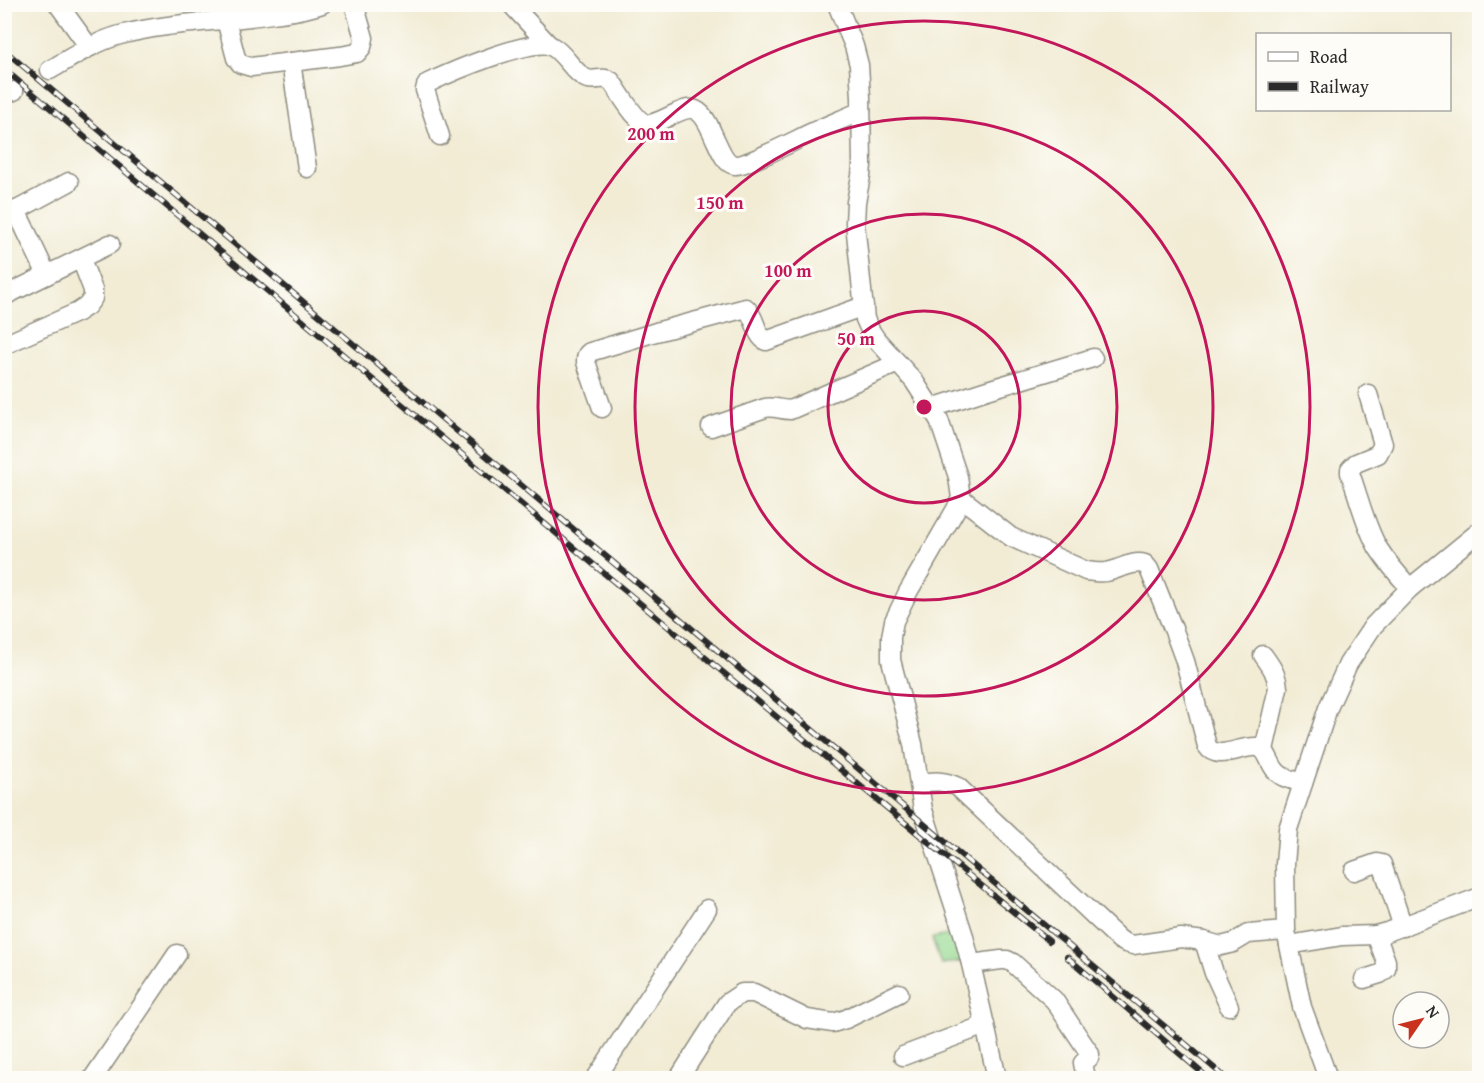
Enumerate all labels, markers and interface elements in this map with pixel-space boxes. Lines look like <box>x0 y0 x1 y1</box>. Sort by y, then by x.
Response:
legend <box>1256 33 1451 111</box>
text: Road <box>1310 43 1348 70</box>
text: Railway <box>1310 73 1369 100</box>
text: 200 m <box>627 120 675 147</box>
text: 150 m <box>696 189 744 216</box>
text: 100 m <box>764 257 812 284</box>
text: 50 m <box>837 325 876 352</box>
centre of rings <box>914 397 934 417</box>
north arrow <box>1391 990 1451 1050</box>
text: N <box>1420 1000 1446 1023</box>

